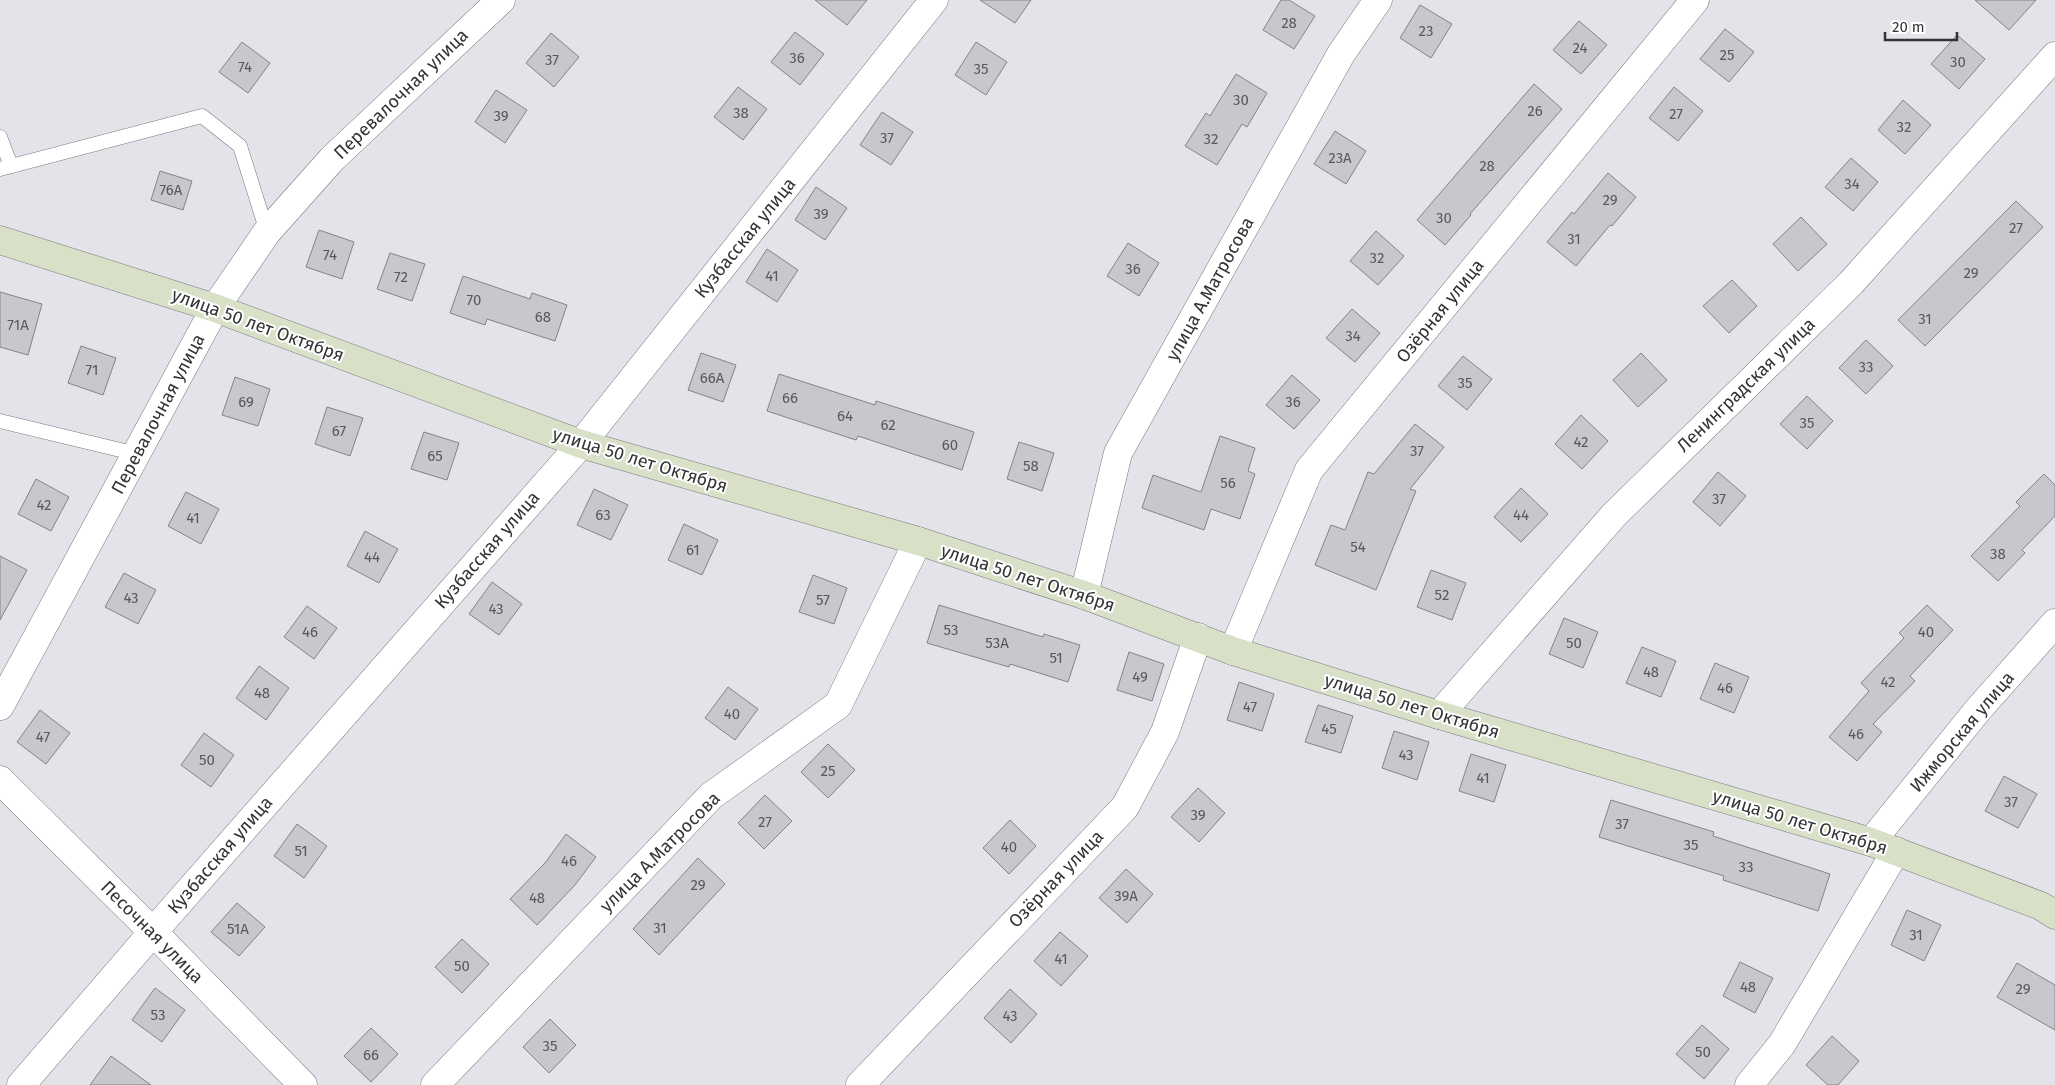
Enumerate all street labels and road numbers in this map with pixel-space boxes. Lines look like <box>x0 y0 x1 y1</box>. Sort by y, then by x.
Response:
street label: Перевалочная улица <box>329 24 473 164</box>
street label: Кузбасская улица <box>690 173 800 303</box>
street label: улица А.Матросова <box>1161 213 1259 365</box>
street label: Озёрная улица <box>1391 255 1489 367</box>
street label: улица 50 лет Октября <box>169 284 347 366</box>
street label: Ленинградская улица <box>1672 313 1820 457</box>
street label: Перевалочная улица <box>106 330 210 498</box>
street label: улица 50 лет Октября <box>550 423 730 497</box>
street label: Кузбасская улица <box>430 487 544 613</box>
street label: улица 50 лет Октября <box>938 539 1118 617</box>
street label: Ижморская улица <box>1905 667 2019 797</box>
street label: улица 50 лет Октября <box>1322 669 1502 743</box>
street label: улица 50 лет Октября <box>1710 785 1890 859</box>
street label: улица А.Матросова <box>595 787 725 917</box>
street label: Кузбасская улица <box>163 792 277 918</box>
street label: Озёрная улица <box>1004 826 1108 932</box>
street label: Песочная улица <box>96 876 208 988</box>

